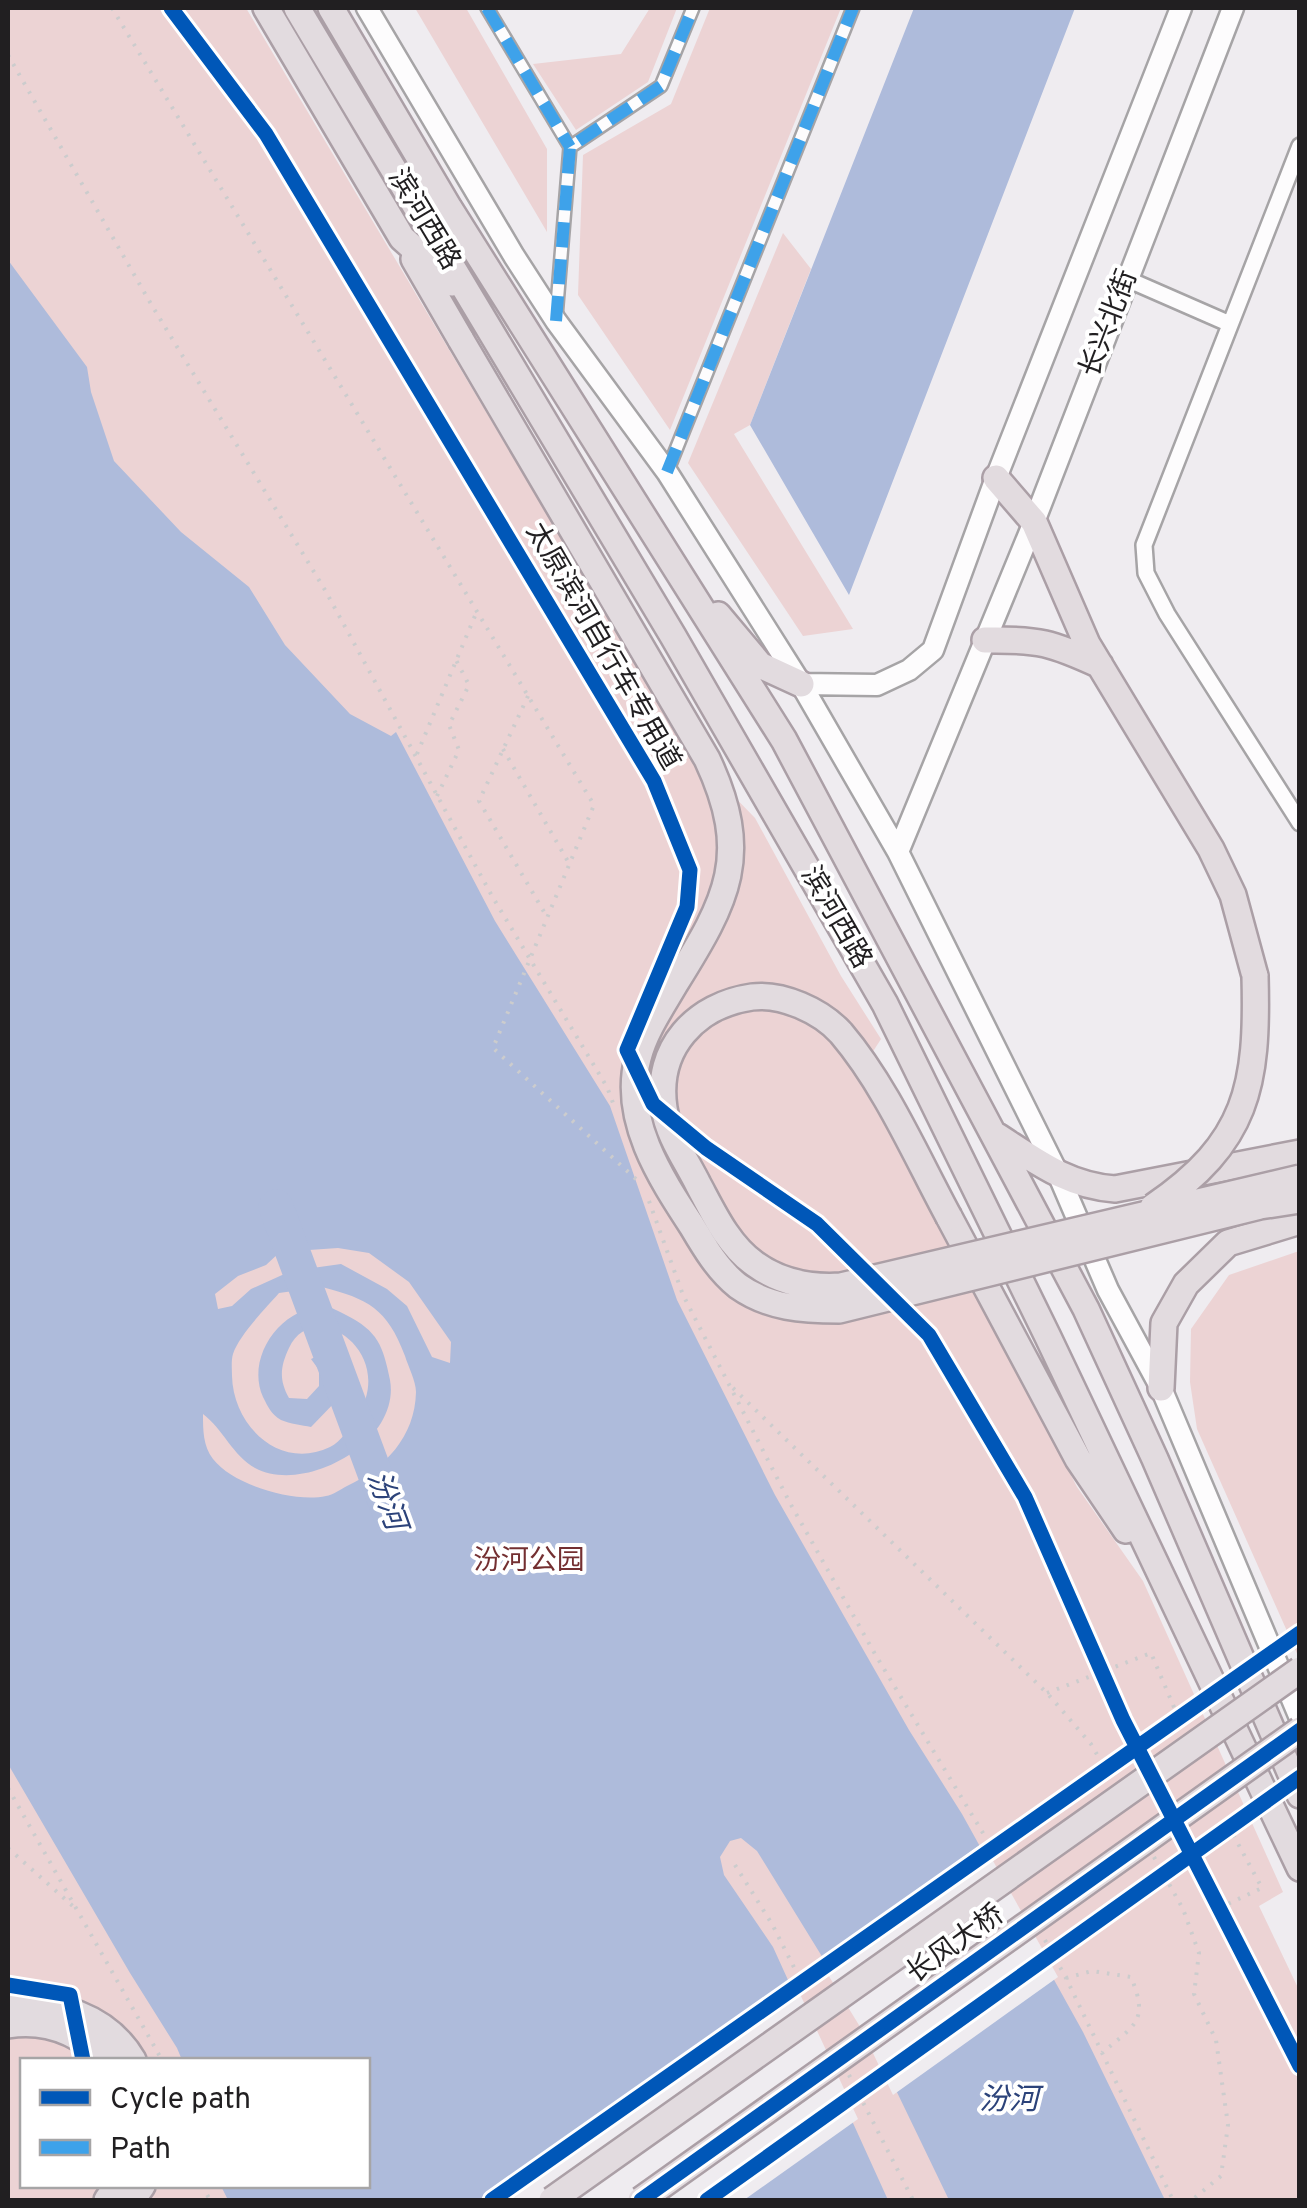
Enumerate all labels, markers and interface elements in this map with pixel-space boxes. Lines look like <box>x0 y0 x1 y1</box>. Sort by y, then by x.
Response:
street label: 滨河西路 <box>379 163 467 277</box>
street label: 长兴北街 <box>1073 265 1147 383</box>
street label: 太原滨河自行车专用道 <box>516 517 688 777</box>
street label: 滨河西路 <box>791 860 879 976</box>
water label: 汾河 <box>357 1466 414 1540</box>
park label: 汾河公园 <box>473 1544 585 1580</box>
street label: 长风大桥 <box>900 1898 1012 1992</box>
legend <box>20 2058 370 2188</box>
text: Cycle path <box>110 2082 251 2119</box>
water label: 汾河 <box>979 2083 1044 2120</box>
text: Path <box>110 2132 171 2169</box>

